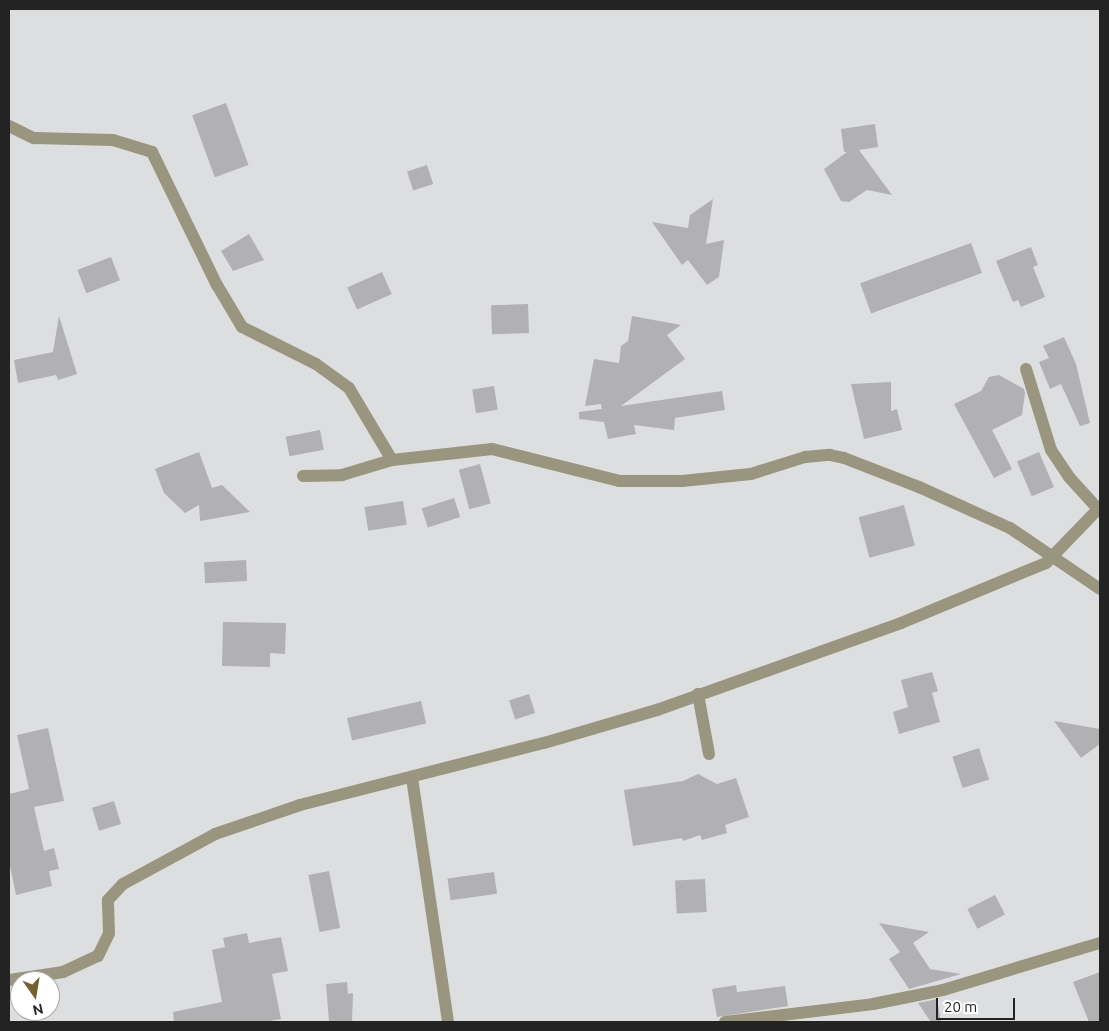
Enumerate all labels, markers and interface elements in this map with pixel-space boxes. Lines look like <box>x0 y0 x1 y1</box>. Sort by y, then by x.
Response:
north arrow <box>10 971 60 1021</box>
scale bar <box>939 988 1018 1020</box>
text: 20 m <box>944 998 977 1015</box>
text: N <box>31 1001 45 1019</box>

